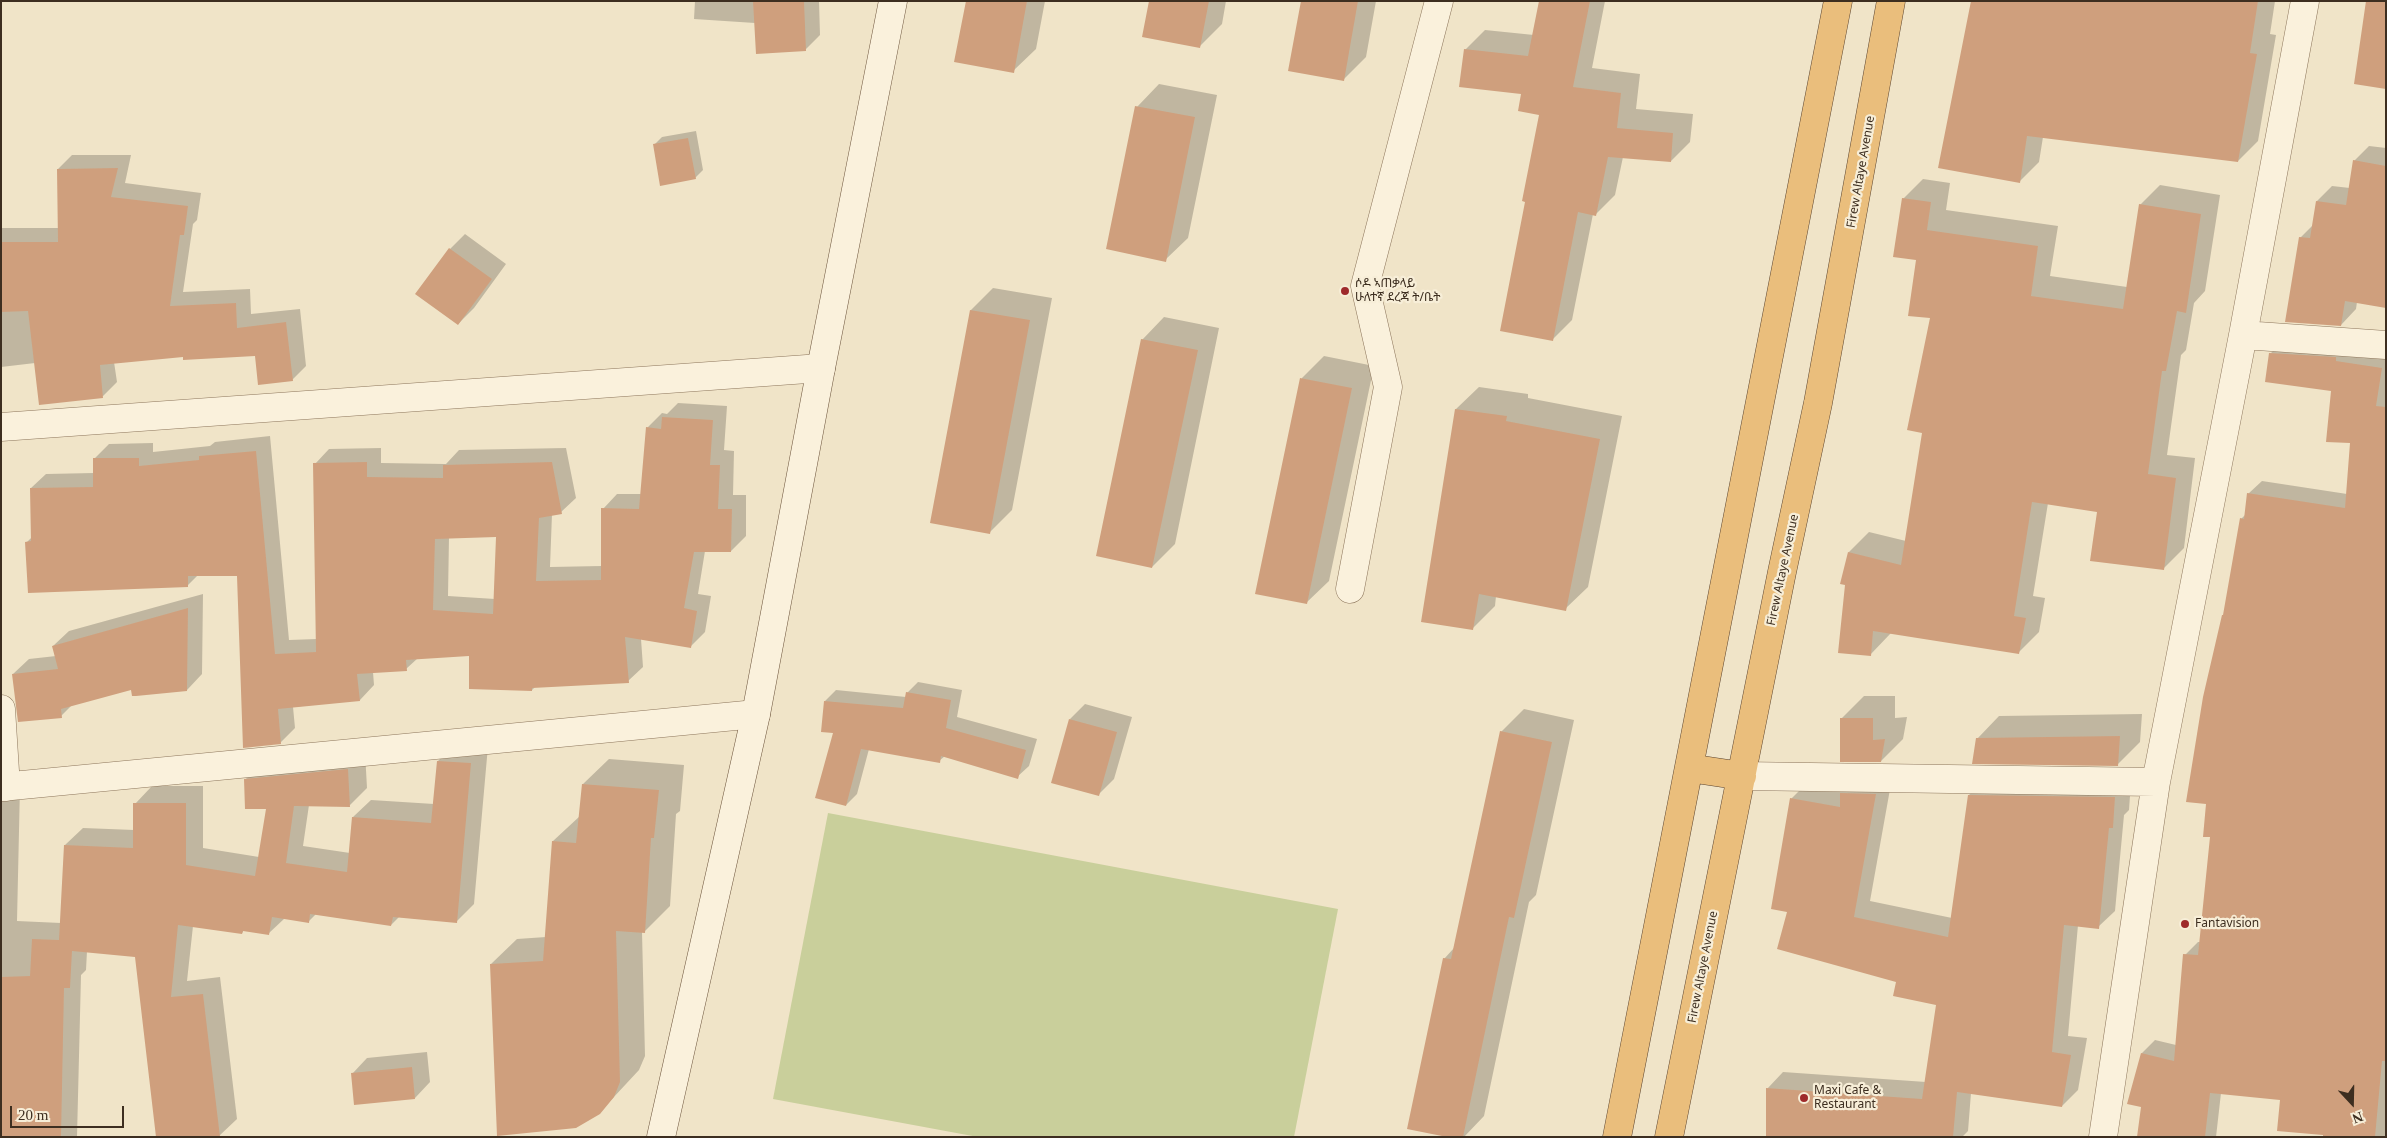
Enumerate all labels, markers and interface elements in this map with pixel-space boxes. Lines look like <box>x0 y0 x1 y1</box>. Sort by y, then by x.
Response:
street label: Firew Altaye Avenue <box>1844 113 1878 231</box>
place label: ሶዶ ኣጠቃላይ ሁለተኛ ደረጃ ት/ቤት <box>1355 277 1438 305</box>
marker: ሶዶ ኣጠቃላይ ሁለተኛ ደረጃ ት/ቤት <box>1339 285 1351 297</box>
street label: Firew Altaye Avenue <box>1764 511 1802 629</box>
street label: Firew Altaye Avenue <box>1685 908 1721 1026</box>
place label: Fantavision <box>2195 917 2262 931</box>
marker: Fantavision <box>2179 918 2191 930</box>
north arrow <box>2327 1078 2377 1128</box>
place label: Maxi Cafe & Restaurant <box>1814 1084 1882 1112</box>
marker: Maxi Cafe & Restaurant <box>1798 1092 1810 1104</box>
scale bar <box>12 1096 126 1128</box>
text: 20 m <box>18 1107 48 1123</box>
text: N <box>2350 1109 2365 1126</box>

